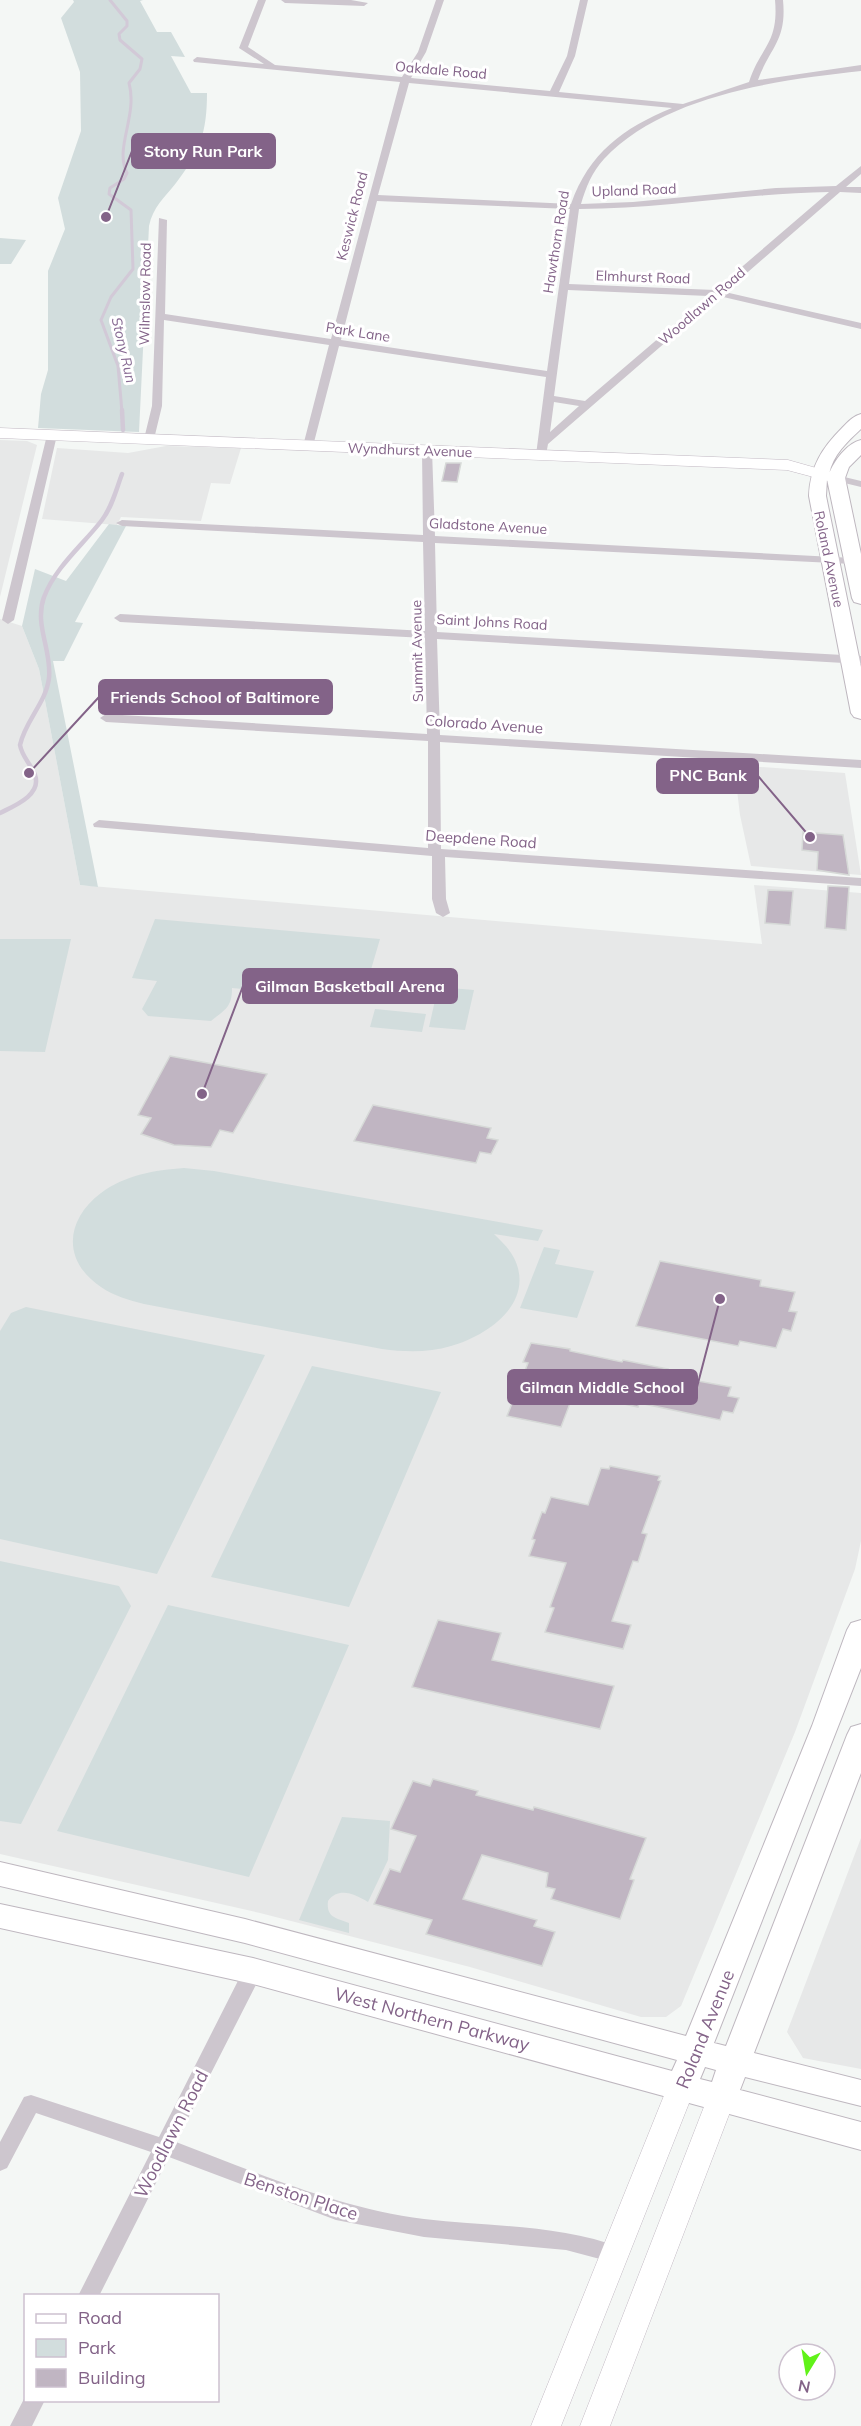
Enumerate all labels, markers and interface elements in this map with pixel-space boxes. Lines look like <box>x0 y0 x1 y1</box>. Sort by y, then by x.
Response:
street label: Oakdale Road <box>394 57 488 83</box>
callout: Stony Run Park <box>132 134 275 168</box>
text: Stony Run Park <box>144 141 263 161</box>
street label: Keswick Road <box>332 170 372 262</box>
street label: Upland Road <box>591 180 677 200</box>
street label: Hawthorn Road <box>539 189 573 295</box>
street label: Wilmslow Road <box>135 242 155 346</box>
street label: Woodlawn Road <box>655 263 749 349</box>
street label: Elmhurst Road <box>595 266 691 288</box>
water label: Stony Run <box>108 315 140 385</box>
street label: Park Lane <box>324 318 392 346</box>
street label: Wyndhurst Avenue <box>347 439 473 461</box>
street label: Roland Avenue <box>810 509 848 609</box>
street label: Gladstone Avenue <box>428 514 548 538</box>
street label: Summit Avenue <box>407 600 427 702</box>
street label: Saint Johns Road <box>436 610 548 634</box>
callout: Friends School of Baltimore <box>99 680 332 714</box>
text: Friends School of Baltimore <box>110 687 320 707</box>
street label: Colorado Avenue <box>424 710 544 738</box>
callout: PNC Bank <box>657 759 758 793</box>
text: PNC Bank <box>669 765 748 785</box>
street label: Deepdene Road <box>425 826 537 852</box>
callout: Gilman Basketball Arena <box>243 969 457 1003</box>
text: Gilman Basketball Arena <box>255 976 445 996</box>
callout: Gilman Middle School <box>508 1370 697 1404</box>
text: Gilman Middle School <box>520 1377 684 1397</box>
street label: Roland Avenue <box>671 1966 739 2092</box>
street label: West Northern Parkway <box>332 1982 533 2056</box>
street label: Woodlawn Road <box>129 2066 213 2202</box>
street label: Benston Place <box>241 2167 361 2225</box>
legend <box>24 2294 219 2402</box>
text: Road <box>78 2306 122 2329</box>
text: Park <box>78 2336 117 2359</box>
north arrow <box>777 2342 837 2402</box>
text: Building <box>78 2366 146 2389</box>
text: N <box>796 2376 812 2398</box>

